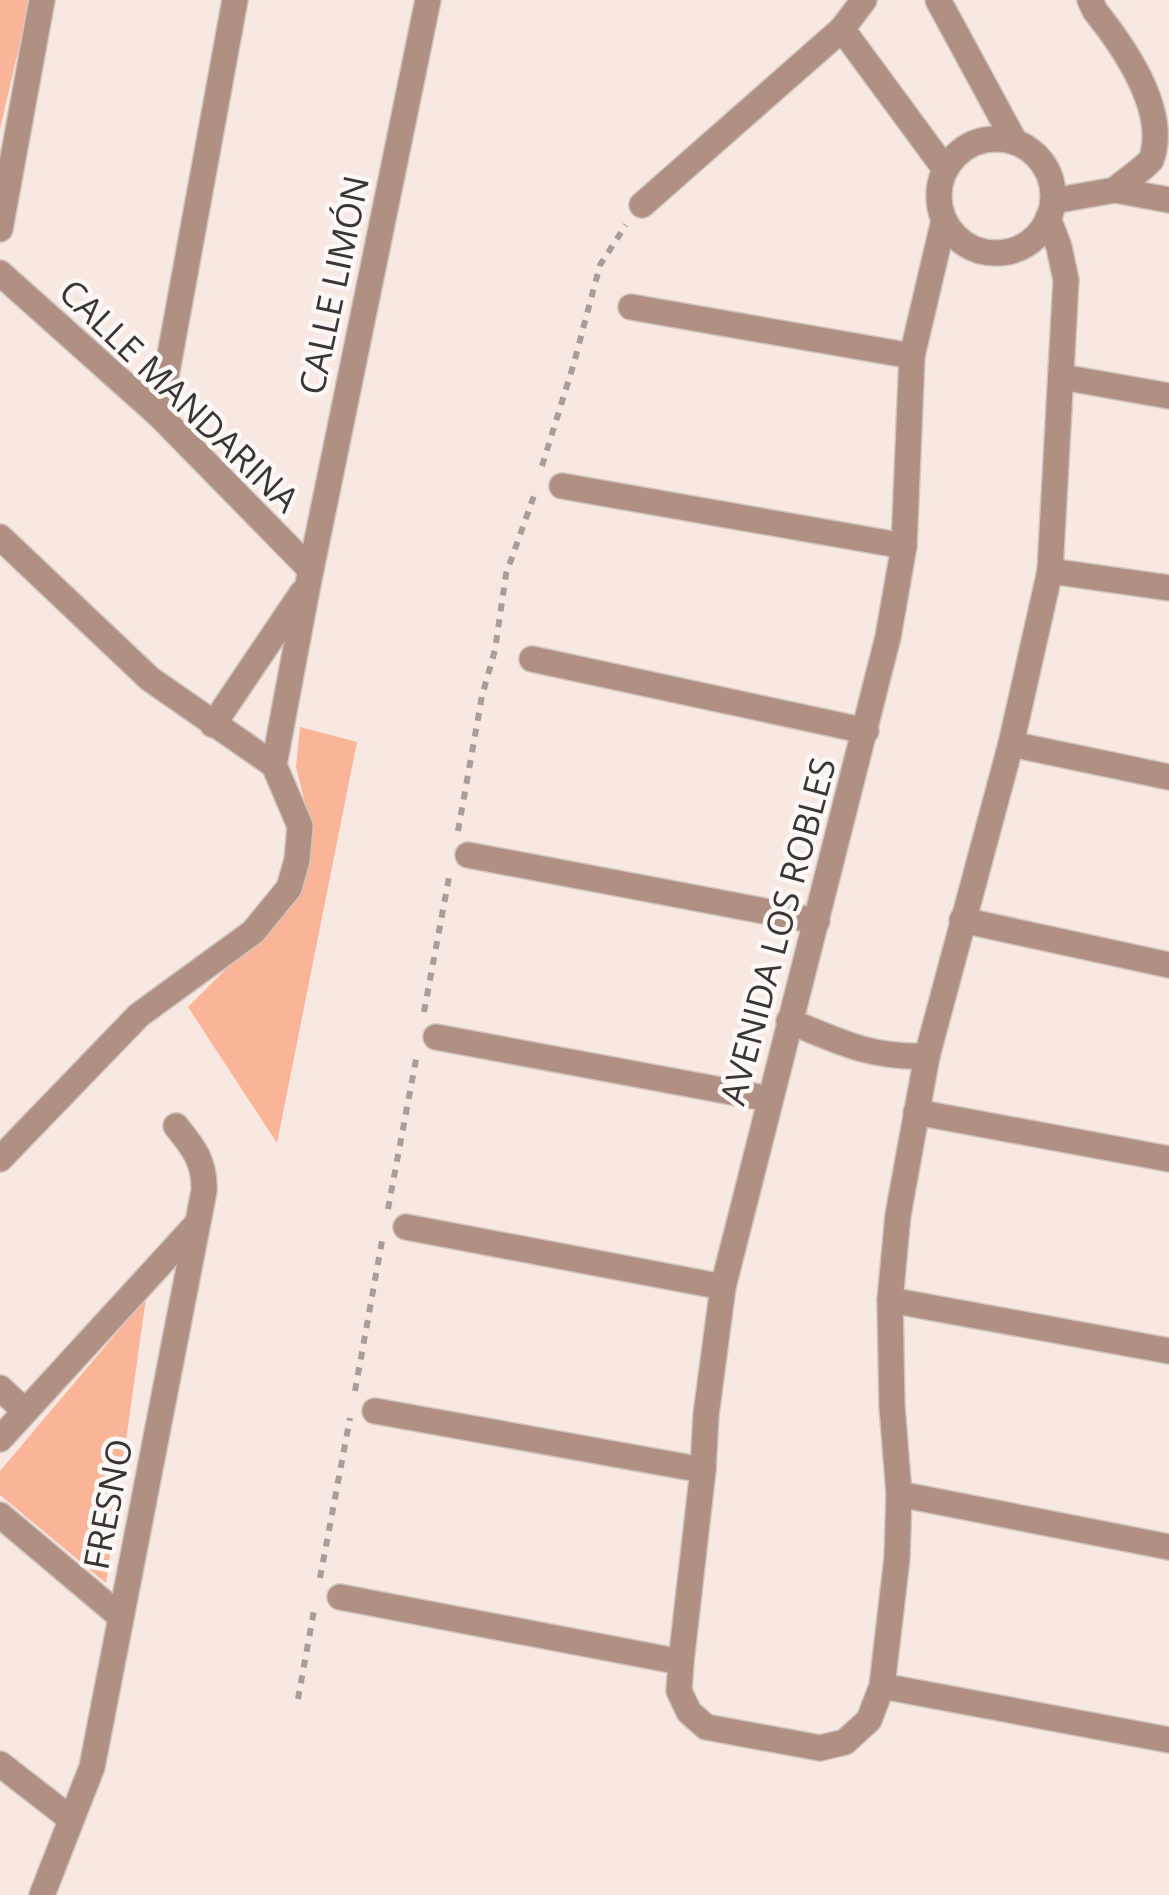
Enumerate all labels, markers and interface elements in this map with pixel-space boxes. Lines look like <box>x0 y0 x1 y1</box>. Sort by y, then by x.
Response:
street label: CALLE LIMÓN <box>287 171 379 399</box>
street label: CALLE MANDARINA <box>50 268 311 522</box>
street label: AVENIDA LOS ROBLES <box>708 752 846 1110</box>
street label: FRESNO <box>71 1435 143 1573</box>

